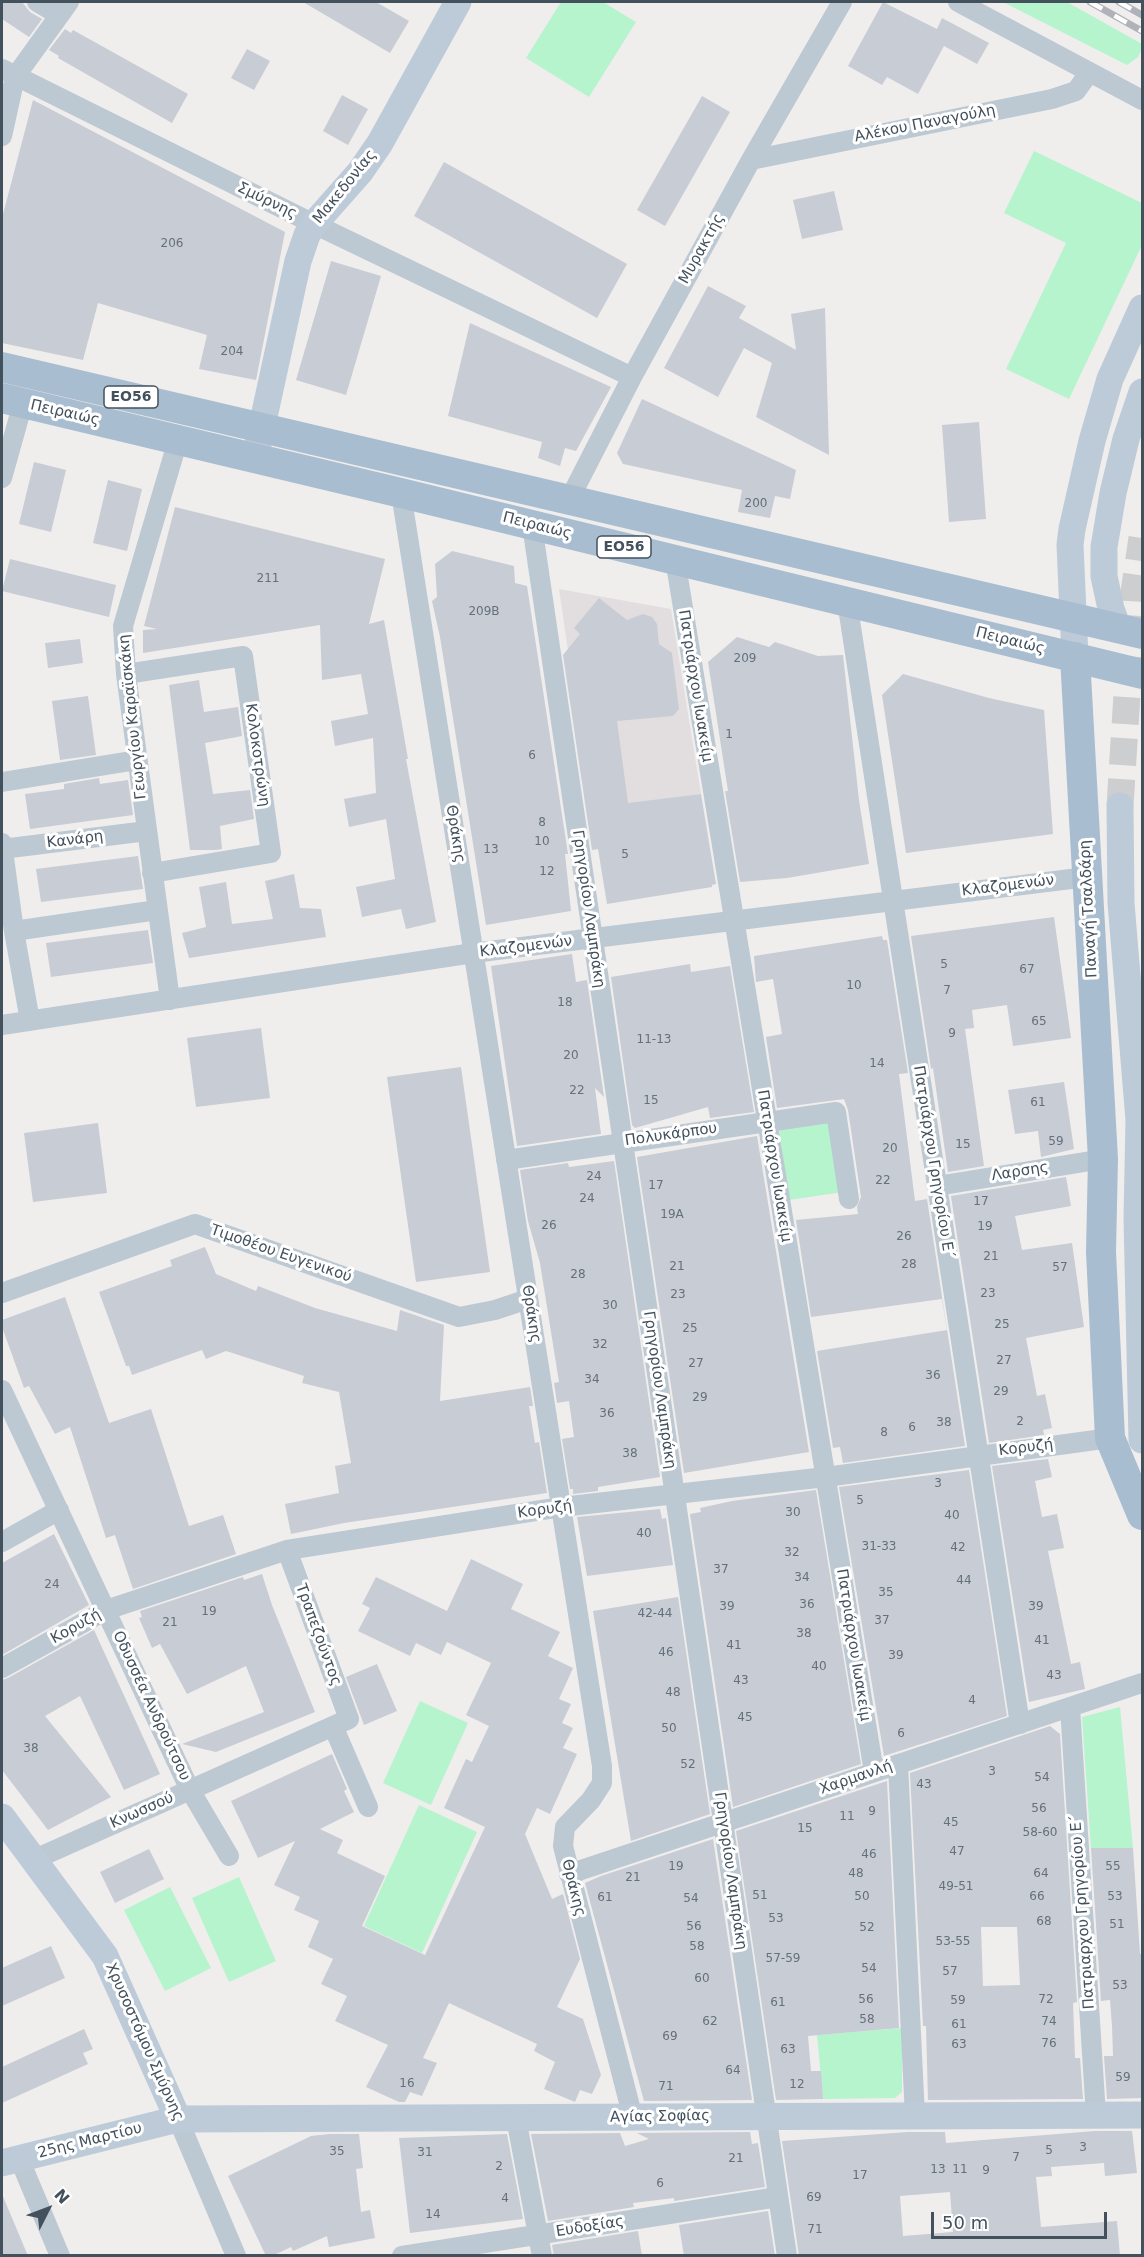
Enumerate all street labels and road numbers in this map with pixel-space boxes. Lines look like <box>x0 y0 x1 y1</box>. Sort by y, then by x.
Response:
street label: Αλέκου Παναγούλη <box>853 101 997 147</box>
street label: Μακεδονίας <box>310 146 380 228</box>
street label: Σμύρνης <box>234 179 300 223</box>
street label: Μυρακτής <box>675 211 729 287</box>
road number: ΕΟ56 <box>104 386 158 408</box>
street label: Πειραιώς <box>29 396 101 430</box>
street label: Πειραιώς <box>501 509 573 543</box>
road number: ΕΟ56 <box>597 536 651 558</box>
street label: Πατριάρχου Ιωακείμ <box>674 609 716 763</box>
street label: Πειραιώς <box>974 624 1046 658</box>
street label: Γεωργίου Καραϊσκάκη <box>115 634 151 800</box>
street label: Κολοκοτρώνη <box>241 702 273 808</box>
street label: Θράκης <box>442 804 468 864</box>
street label: Κανάρη <box>46 828 104 852</box>
street label: Γρηγορίου Λαμπράκη <box>568 829 608 989</box>
street label: Παναγή Τσαλδάρη <box>1076 840 1102 978</box>
street label: Κλαζομενών <box>961 871 1055 901</box>
street label: Κλαζομενών <box>479 932 573 962</box>
street label: Πατριάρχου Γρηγορίου Ε΄ <box>909 1064 957 1260</box>
street label: Πατριάρχου Ιωακείμ <box>753 1089 795 1243</box>
street label: Πολυκάρπου <box>624 1120 718 1150</box>
street label: Λαρσης <box>990 1159 1050 1185</box>
street label: Τιμοθέου Ευγενικού <box>208 1221 354 1287</box>
street label: Θράκης <box>518 1284 544 1344</box>
street label: Γρηγορίου Λαμπράκη <box>639 1310 679 1470</box>
street label: Κορυζή <box>998 1436 1054 1460</box>
street label: Κορυζή <box>517 1497 573 1523</box>
street label: Πατριάρχου Ιωακείμ <box>832 1568 874 1722</box>
street label: Τραπεζούντος <box>291 1582 345 1688</box>
street label: Κορυζή <box>48 1606 104 1648</box>
street label: Οδυσσέα Ανδρούτσου <box>108 1628 194 1784</box>
street label: Χαρμανλή <box>817 1757 895 1799</box>
street label: Κνωσσού <box>107 1789 177 1833</box>
street label: Γρηγορίου Λαμπράκη <box>710 1791 750 1951</box>
street label: Πατριαρχου Γρηγορίου Ε΄ <box>1067 1814 1099 2010</box>
street label: Θράκης <box>557 1858 589 1918</box>
street label: Χρυσοστόμου Σμύρνης <box>101 1960 187 2124</box>
street label: Αγίας Σοφίας <box>610 2107 710 2127</box>
street label: 25ης Μαρτίου <box>36 2119 144 2163</box>
street label: Ευδοξίας <box>555 2213 625 2241</box>

